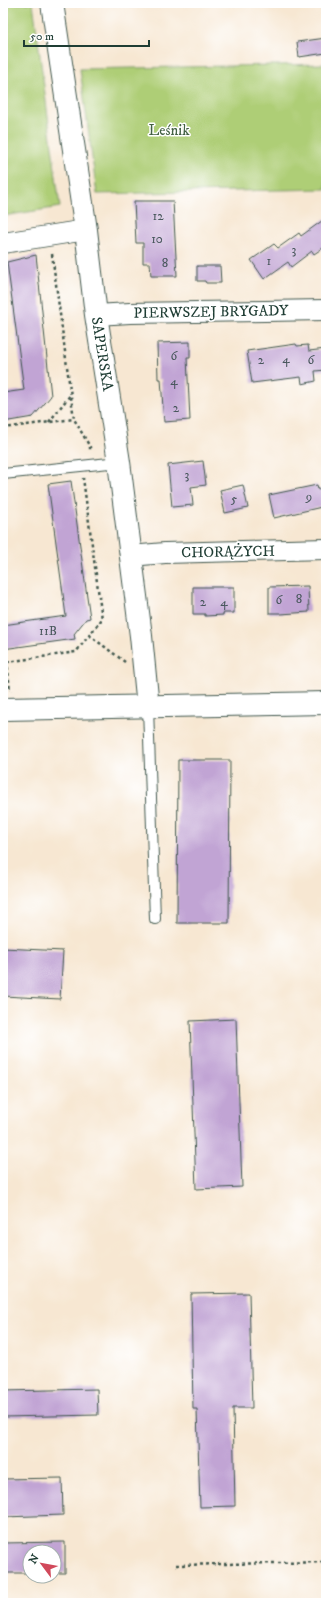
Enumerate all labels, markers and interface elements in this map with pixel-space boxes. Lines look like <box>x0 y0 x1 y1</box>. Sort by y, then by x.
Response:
scale bar <box>24 22 149 48</box>
text: 50 m <box>30 29 54 44</box>
park label: Leśnik <box>148 121 190 140</box>
house number: 12 <box>152 208 164 224</box>
house number: 10 <box>151 231 163 247</box>
house number: 3 <box>292 242 297 258</box>
house number: 1 <box>267 253 272 269</box>
house number: 8 <box>162 255 168 271</box>
street label: PIERWSZEJ BRYGADY <box>133 301 289 323</box>
street label: SAPERSKA <box>87 316 117 393</box>
house number: 6 <box>171 348 179 364</box>
house number: 4 <box>282 351 290 367</box>
house number: 2 <box>258 352 265 368</box>
house number: 6 <box>308 352 316 368</box>
house number: 4 <box>170 373 178 389</box>
house number: 2 <box>173 400 180 416</box>
house number: 3 <box>185 467 190 483</box>
house number: 9 <box>305 489 312 505</box>
house number: 5 <box>231 491 238 507</box>
street label: CHORĄŻYCH <box>181 542 275 562</box>
house number: 8 <box>296 591 302 607</box>
house number: 6 <box>276 592 284 608</box>
house number: 2 <box>200 594 207 610</box>
house number: 4 <box>220 594 228 610</box>
house number: 11B <box>39 623 57 639</box>
north arrow <box>22 1544 62 1584</box>
text: N <box>26 1552 43 1567</box>

